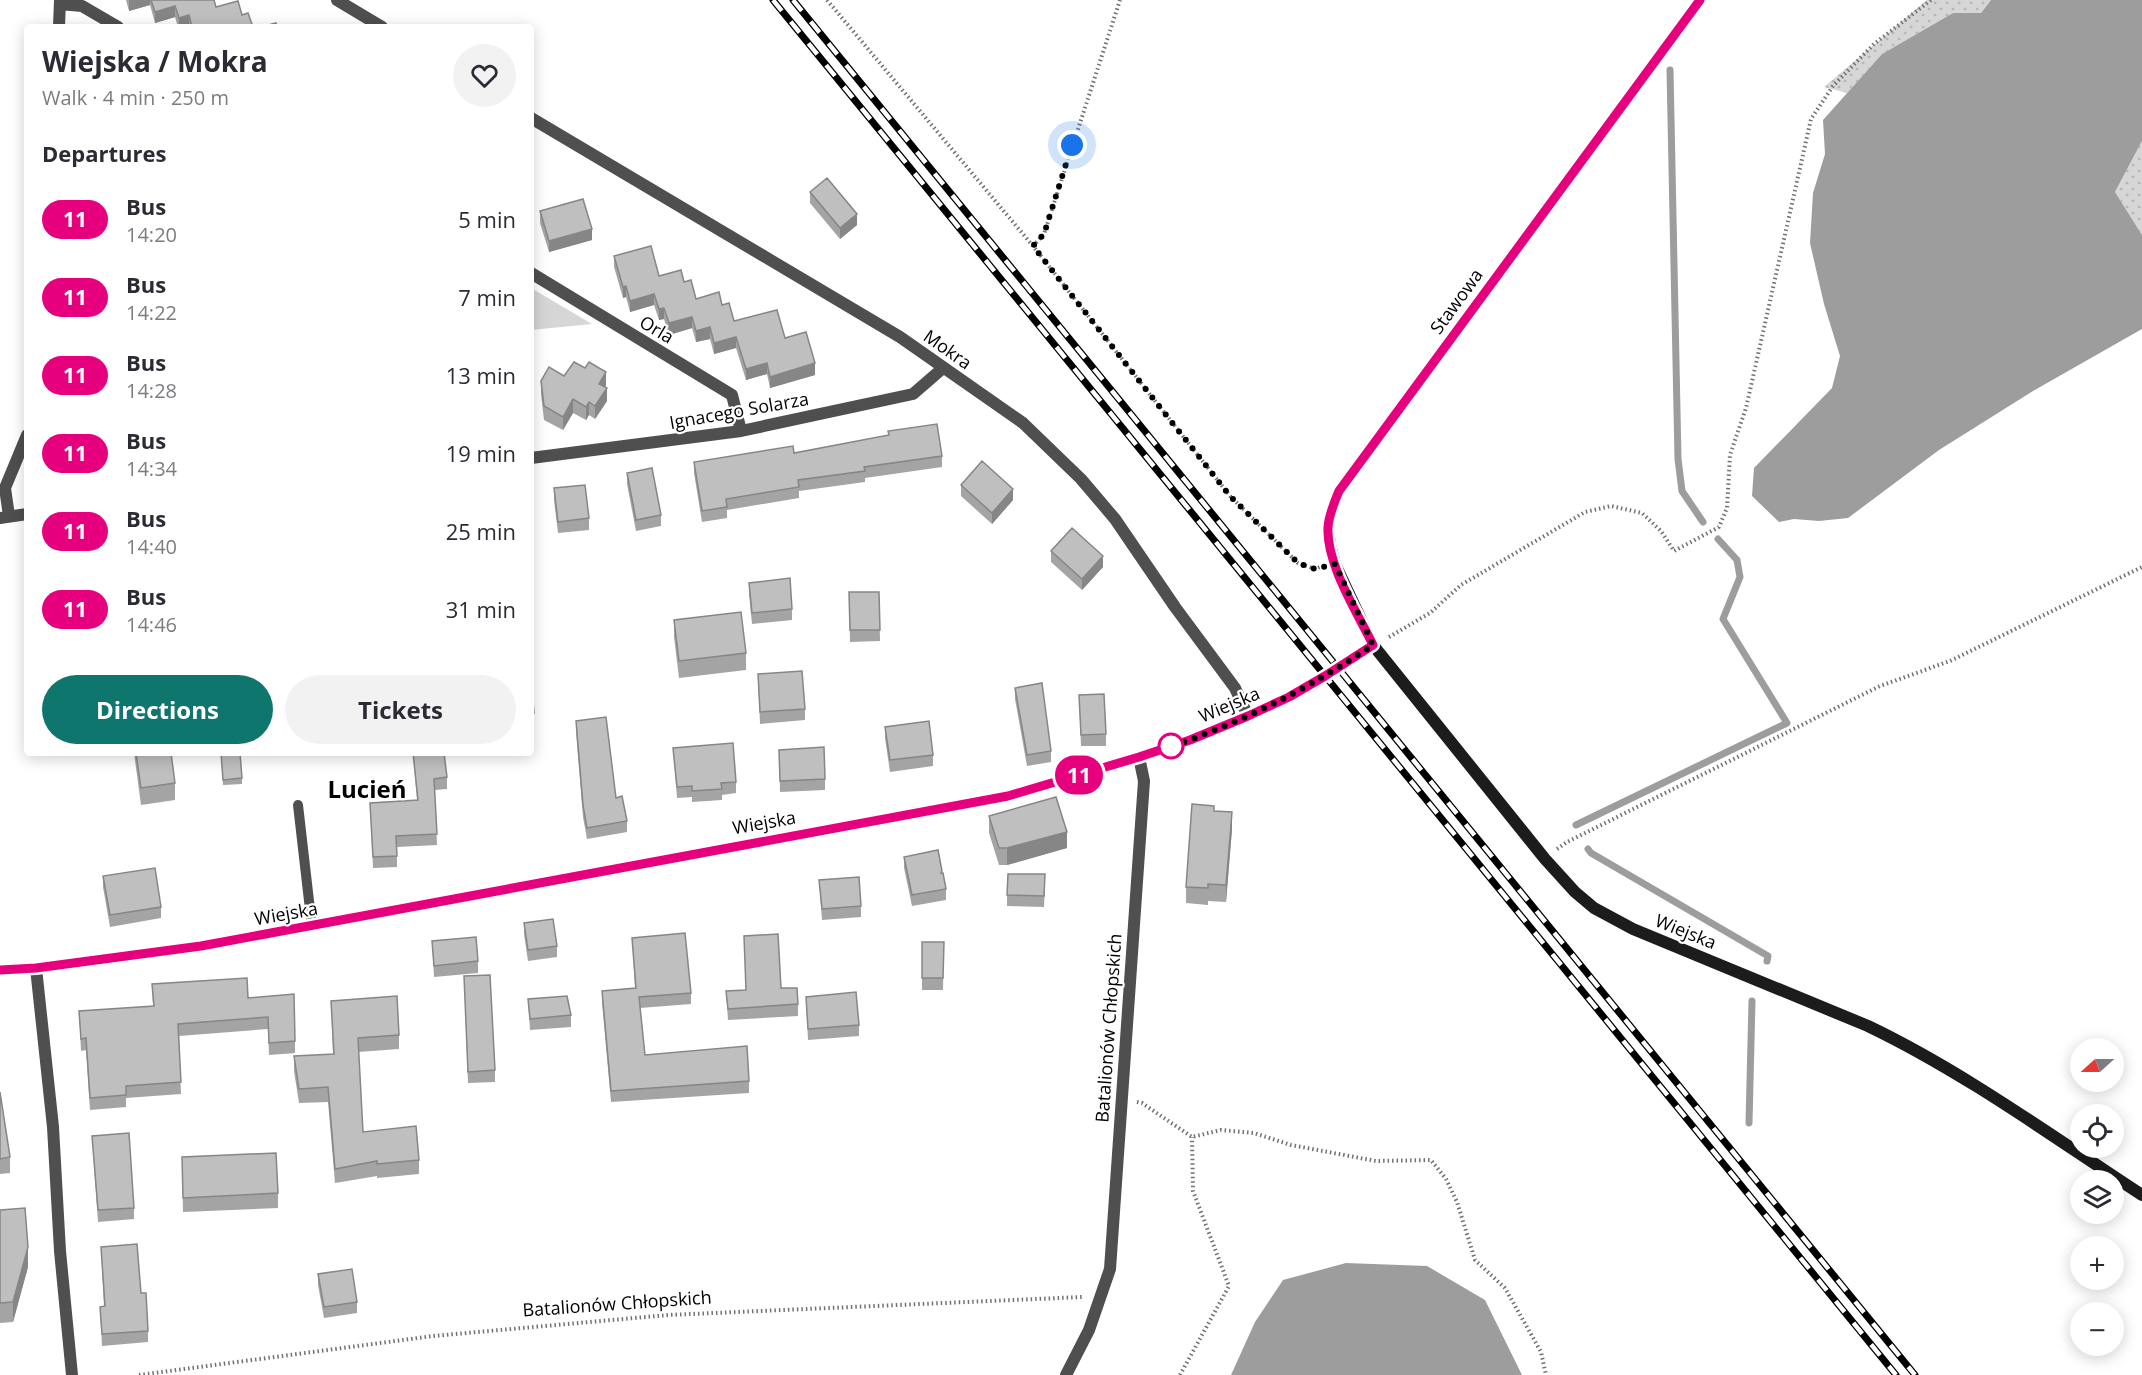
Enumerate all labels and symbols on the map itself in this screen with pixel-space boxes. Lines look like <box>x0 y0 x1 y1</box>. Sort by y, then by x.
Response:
your location <box>1057 130 1087 160</box>
street label: Stawowa <box>1424 264 1488 338</box>
street label: Orla <box>635 309 679 349</box>
street label: Mokra <box>919 324 977 374</box>
street label: Ignacego Solarza <box>668 386 810 434</box>
street label: Wiejska <box>1195 680 1263 728</box>
unlabelled marker <box>1158 733 1184 759</box>
line badge: 11 <box>1052 756 1106 794</box>
district label: Lucień <box>328 772 406 805</box>
street label: Wiejska <box>730 805 798 839</box>
street label: Wiejska <box>252 896 320 930</box>
street label: Wiejska <box>1652 908 1720 954</box>
street label: Batalionów Chłopskich <box>1089 933 1127 1123</box>
north arrow <box>2070 1038 2124 1092</box>
street label: Batalionów Chłopskich <box>522 1284 712 1322</box>

